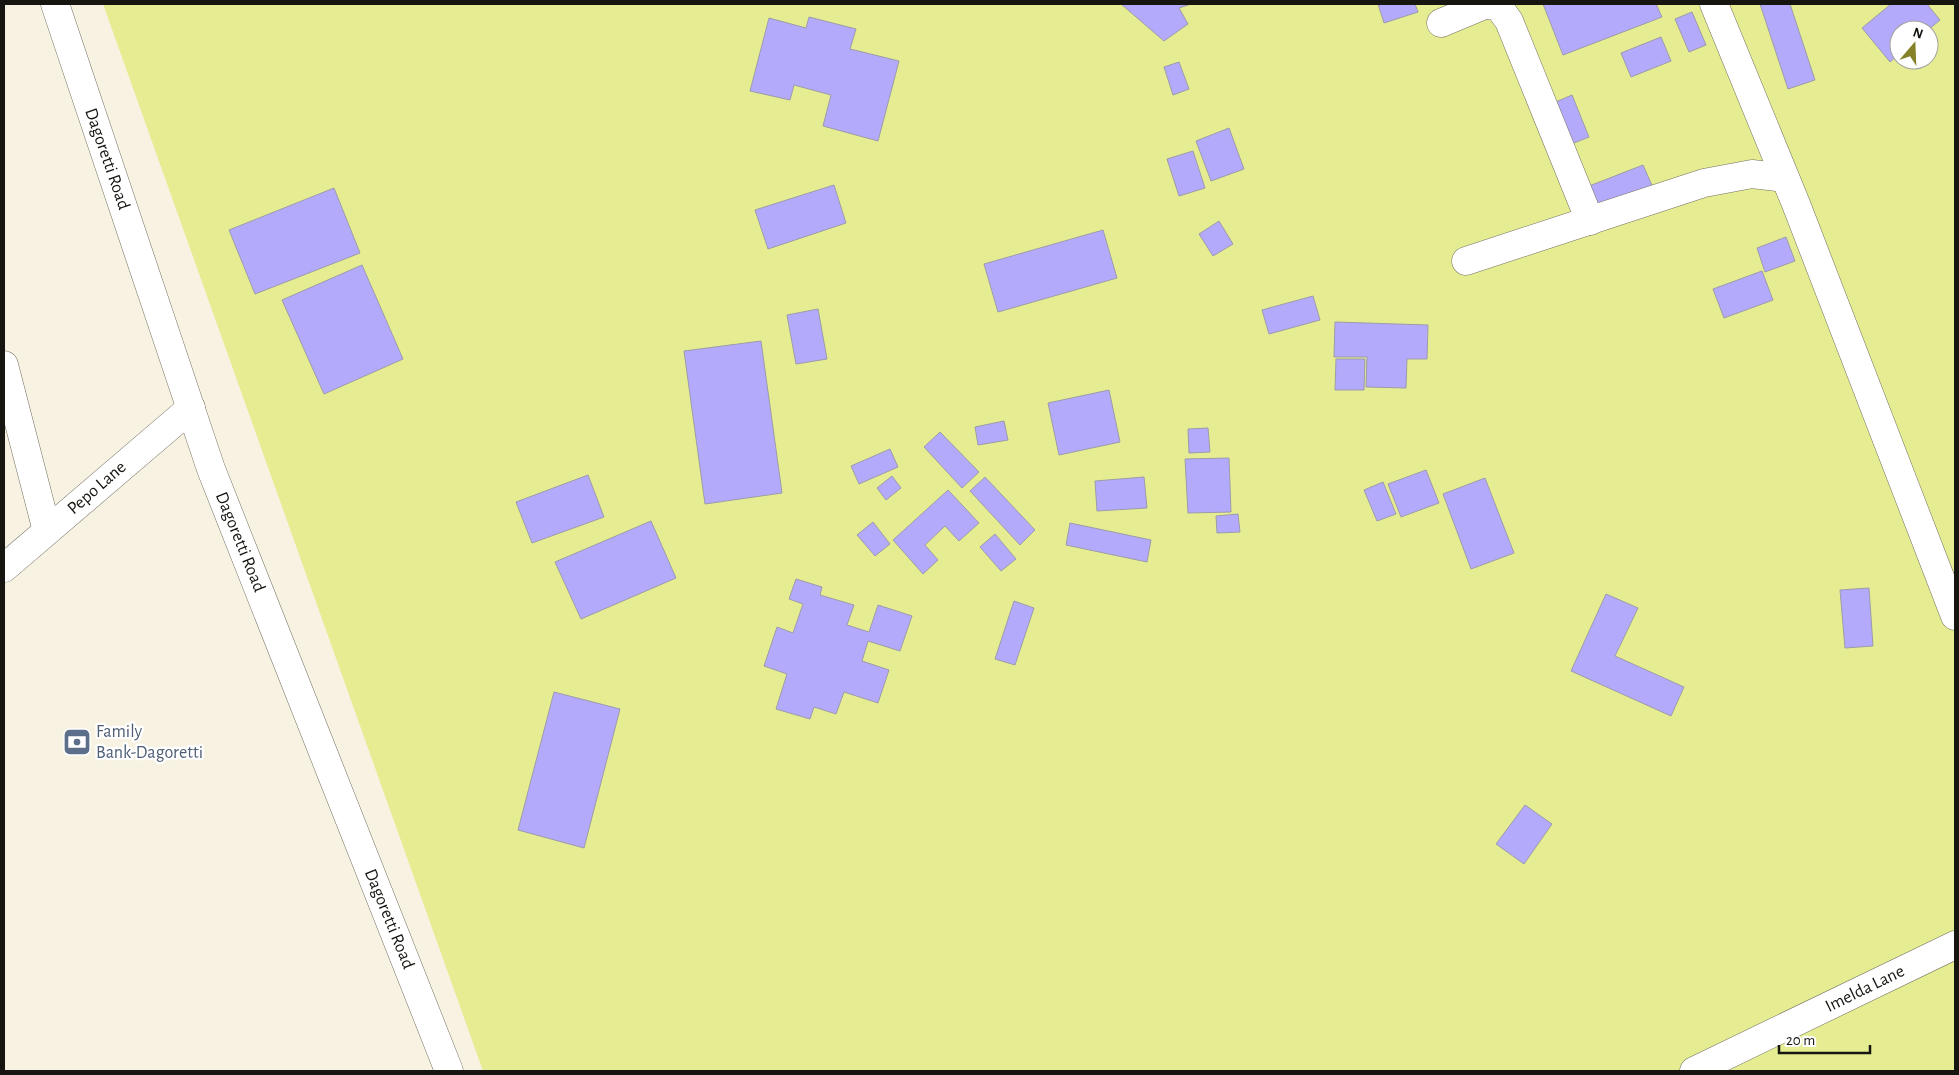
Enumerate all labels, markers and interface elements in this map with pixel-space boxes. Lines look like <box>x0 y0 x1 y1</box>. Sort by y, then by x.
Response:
north arrow <box>1889 20 1939 70</box>
text: N <box>1911 25 1925 42</box>
street label: Dagoretti Road <box>81 106 133 212</box>
street label: Pepo Lane <box>64 458 130 518</box>
street label: Dagoretti Road <box>212 489 268 595</box>
place label: Family Bank-Dagoretti <box>96 723 203 762</box>
bank icon: Family Bank-Dagoretti <box>62 727 92 757</box>
street label: Dagoretti Road <box>361 866 417 972</box>
street label: Imelda Lane <box>1823 962 1907 1016</box>
scale bar <box>1779 1022 1870 1054</box>
text: 20 m <box>1786 1033 1815 1048</box>

